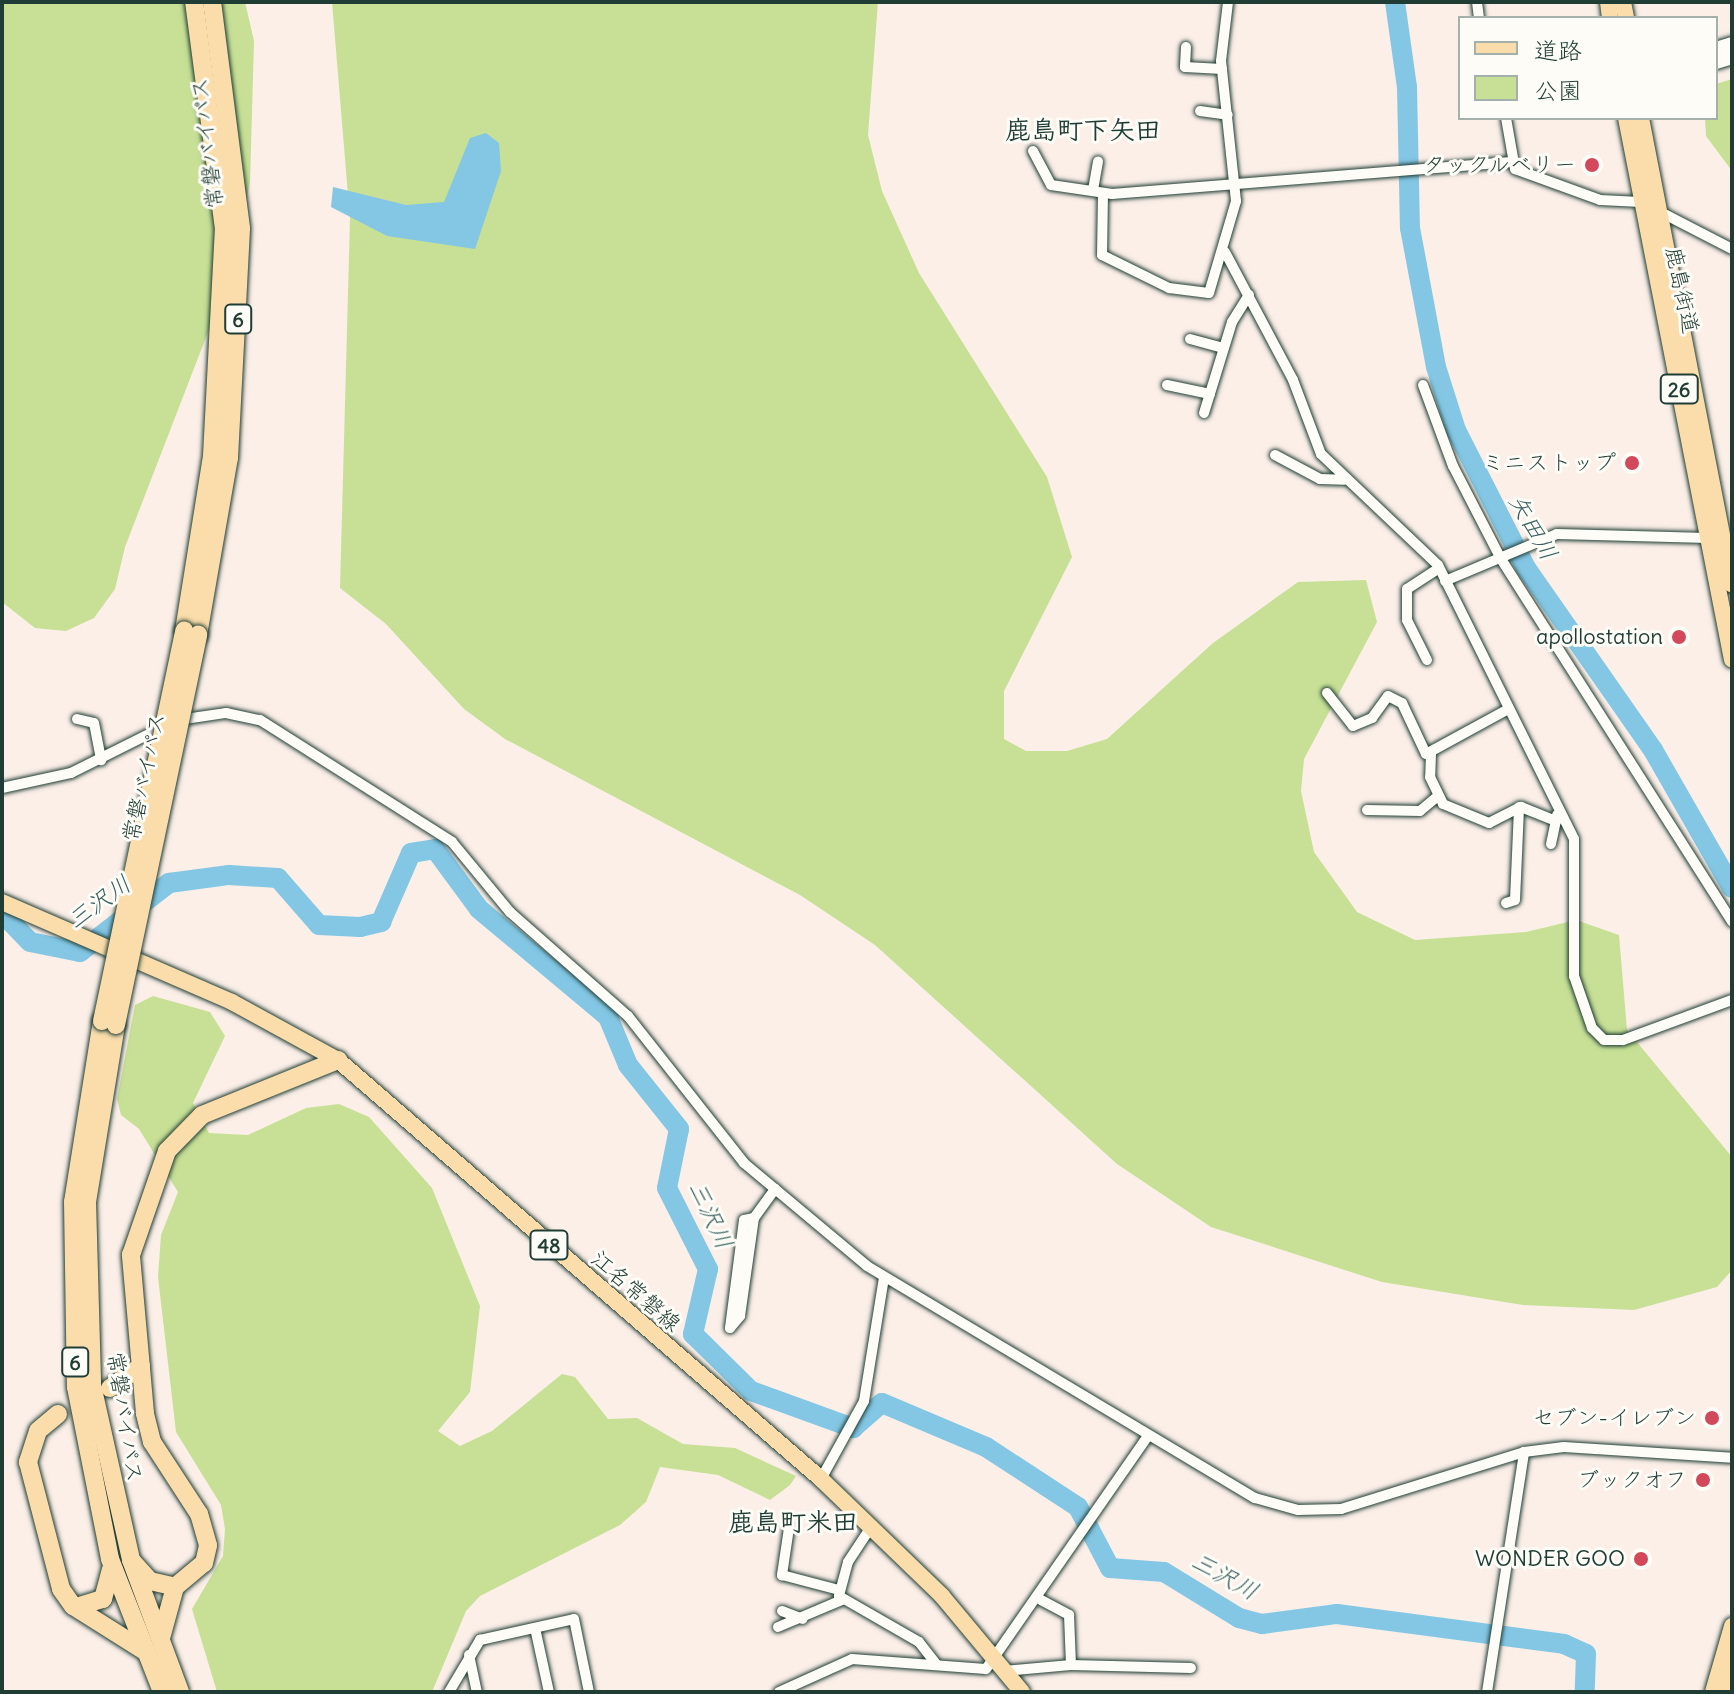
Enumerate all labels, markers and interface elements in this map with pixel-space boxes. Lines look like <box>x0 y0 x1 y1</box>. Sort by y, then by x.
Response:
legend <box>1458 16 1718 120</box>
text: 道路 <box>1534 35 1582 65</box>
text: 公園 <box>1534 75 1582 105</box>
street label: 常磐バイパス <box>186 76 228 210</box>
district label: 鹿島町下矢田 <box>1005 114 1161 146</box>
place label: タックルベリー <box>1422 152 1576 178</box>
marker: タックルベリー <box>1583 156 1601 174</box>
street label: 鹿島街道 <box>1660 244 1704 336</box>
road number: 6 <box>224 303 252 335</box>
road number: 26 <box>1659 373 1699 405</box>
place label: ミニストップ <box>1484 450 1616 476</box>
marker: ミニストップ <box>1623 454 1641 472</box>
water label: 矢田川 <box>1503 489 1563 565</box>
place label: apollostation <box>1536 624 1663 650</box>
marker: apollostation <box>1670 628 1688 646</box>
street label: 常磐バイパス <box>117 710 171 844</box>
water label: 三沢川 <box>61 869 137 935</box>
water label: 三沢川 <box>683 1176 739 1254</box>
road number: 48 <box>529 1229 569 1261</box>
street label: 江名常磐線 <box>586 1245 686 1337</box>
road number: 6 <box>61 1346 89 1378</box>
street label: 常磐バイパス <box>102 1350 148 1484</box>
place label: セブン-イレブン <box>1533 1405 1696 1431</box>
marker: セブン-イレブン <box>1703 1409 1721 1427</box>
place label: ブックオフ <box>1577 1467 1687 1493</box>
marker: ブックオフ <box>1694 1471 1712 1489</box>
district label: 鹿島町米田 <box>728 1506 858 1538</box>
water label: 三沢川 <box>1187 1546 1263 1606</box>
place label: WONDER GOO <box>1475 1546 1625 1572</box>
marker: WONDER GOO <box>1632 1550 1650 1568</box>

